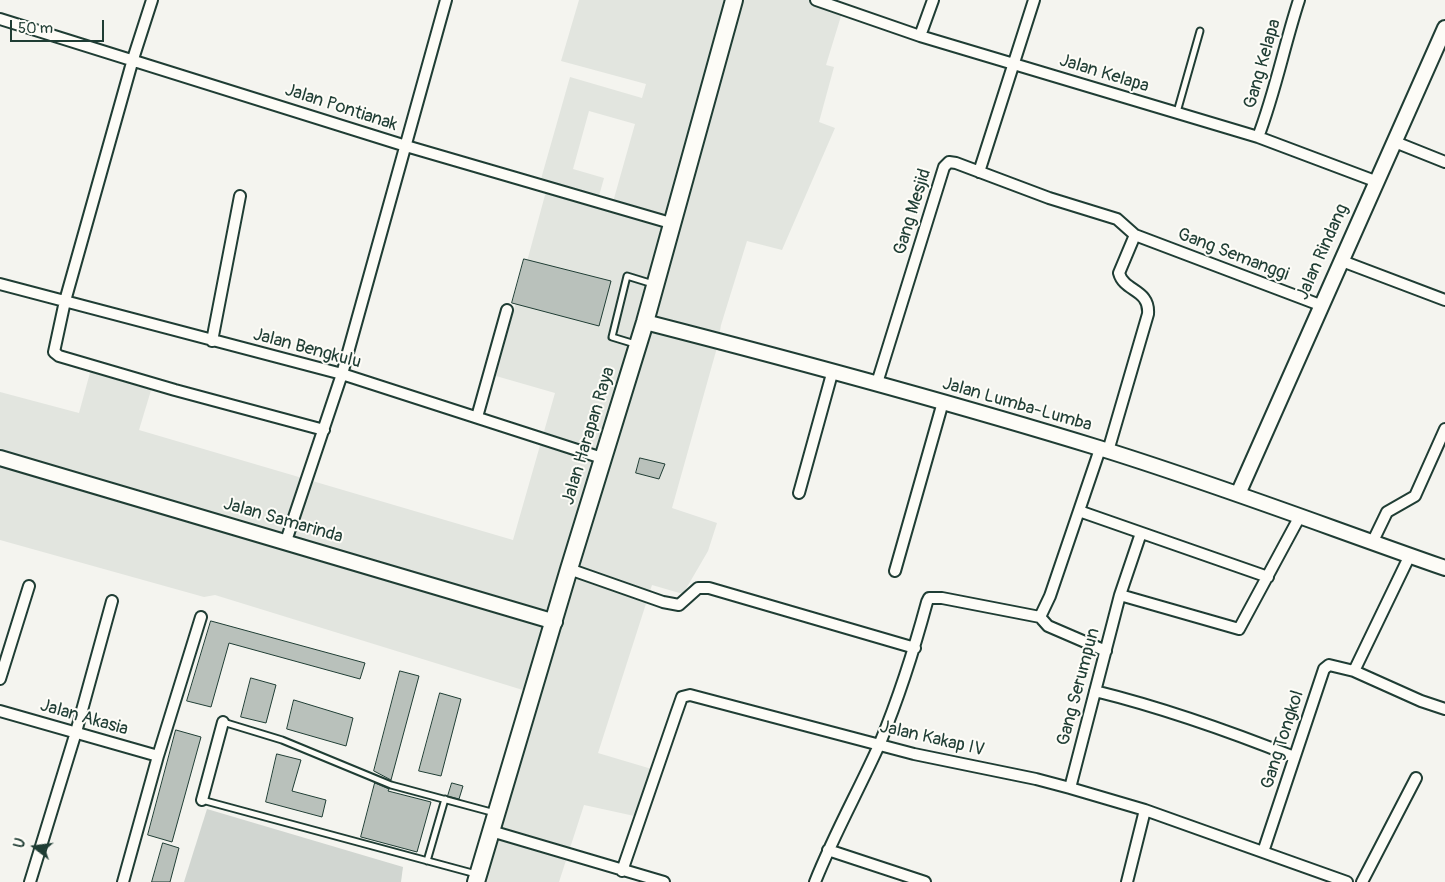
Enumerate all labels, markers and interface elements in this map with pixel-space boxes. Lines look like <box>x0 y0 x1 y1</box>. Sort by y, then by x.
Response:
scale bar <box>12 10 106 42</box>
street label: Gang Kelapa <box>1240 17 1286 111</box>
text: 50 m <box>18 19 53 38</box>
street label: Jalan Kelapa <box>1057 50 1151 98</box>
street label: Jalan Pontianak <box>282 80 400 136</box>
street label: Gang Mesjid <box>890 166 936 258</box>
street label: Jalan Rindang <box>1292 201 1354 303</box>
street label: Gang Semanggi <box>1174 224 1292 286</box>
street label: Jalan Bengkulu <box>251 324 363 374</box>
street label: Jalan Harapan Raya <box>558 364 620 508</box>
street label: Jalan Lumba-Lumba <box>940 373 1094 437</box>
street label: Jalan Samarinda <box>221 494 345 548</box>
street label: Gang Serumpun <box>1053 626 1105 748</box>
street label: Gang Tongkol <box>1257 688 1309 792</box>
street label: Jalan Akasia <box>38 695 130 741</box>
street label: Jalan Kakap IV <box>878 716 986 762</box>
north arrow <box>10 822 60 872</box>
text: U <box>11 836 29 850</box>

